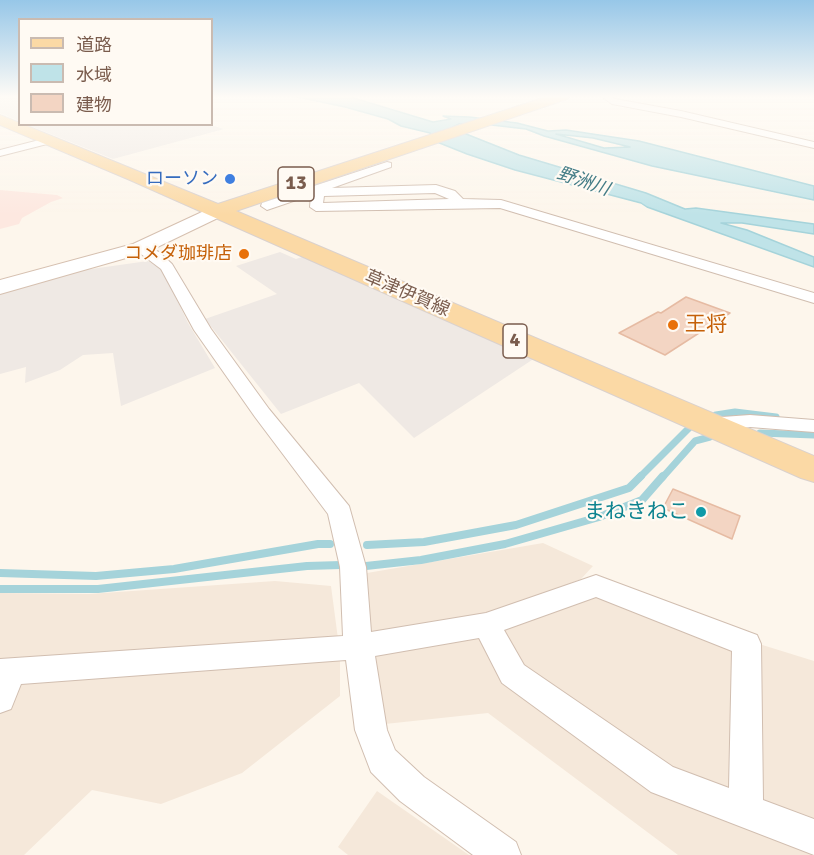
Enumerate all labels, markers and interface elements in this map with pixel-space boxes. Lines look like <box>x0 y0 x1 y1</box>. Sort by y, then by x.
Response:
legend <box>18 18 213 126</box>
text: 道路 <box>76 34 112 56</box>
text: 水域 <box>76 64 112 86</box>
text: 建物 <box>76 94 112 116</box>
water label: 野洲川 <box>554 163 612 201</box>
road number: 13 <box>278 167 314 201</box>
place label: ローソン <box>146 168 218 190</box>
marker: ローソン <box>223 172 237 186</box>
place label: コメダ珈琲店 <box>124 243 232 265</box>
marker: コメダ珈琲店 <box>237 247 251 261</box>
street label: 草津伊賀線 <box>361 266 453 322</box>
place label: 王将 <box>685 312 727 338</box>
marker: 王将 <box>666 318 680 332</box>
road number: 4 <box>503 324 527 358</box>
place label: まねきねこ <box>584 499 689 525</box>
marker: まねきねこ <box>694 505 708 519</box>

